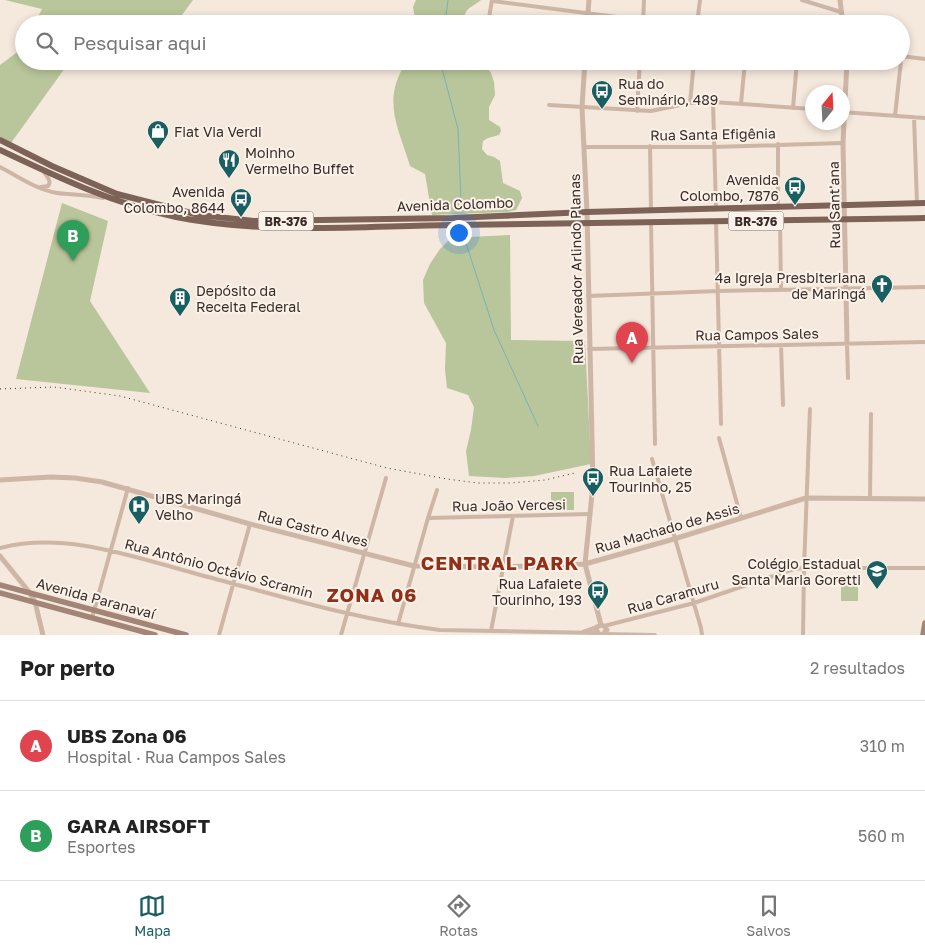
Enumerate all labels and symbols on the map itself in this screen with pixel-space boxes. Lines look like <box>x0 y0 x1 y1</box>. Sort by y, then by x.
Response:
place label: Rua do Seminário, 489 <box>618 75 718 108</box>
bus stop icon: Rua do Seminário, 489 <box>590 79 614 110</box>
north arrow <box>805 85 850 130</box>
shop icon: Fiat Via Verdi <box>146 119 170 150</box>
place label: Fiat Via Verdi <box>174 123 262 140</box>
street label: Rua Santa Efigênia <box>650 124 776 144</box>
place label: Moinho Vermelho Buffet <box>245 144 354 177</box>
restaurant icon: Moinho Vermelho Buffet <box>217 148 241 179</box>
street label: Rua Sant'ana <box>825 161 843 249</box>
place label: Avenida Colombo, 7876 <box>680 171 779 204</box>
street label: Rua Vereador Arlindo Planas <box>566 173 586 365</box>
bus stop icon: Avenida Colombo, 7876 <box>783 175 807 206</box>
place label: Avenida Colombo, 8644 <box>123 183 225 216</box>
bus stop icon: Avenida Colombo, 8644 <box>229 187 253 218</box>
street label: Avenida Colombo <box>396 193 514 215</box>
road number: BR-376 <box>258 212 314 230</box>
road number: BR-376 <box>728 212 784 230</box>
pin: B <box>57 220 89 261</box>
your location <box>446 220 472 246</box>
place label: 4ª Igreja Presbiteriana de Maringá <box>715 269 866 302</box>
church icon: 4ª Igreja Presbiteriana de Maringá <box>870 273 894 304</box>
place label: Depósito da Receita Federal <box>196 282 301 315</box>
building icon: Depósito da Receita Federal <box>168 286 192 317</box>
pin: A <box>616 322 648 363</box>
street label: Rua Campos Sales <box>695 324 819 344</box>
place label: Rua Lafaiete Tourinho, 25 <box>609 462 692 495</box>
bus stop icon: Rua Lafaiete Tourinho, 25 <box>581 466 605 497</box>
place label: UBS Maringá Velho <box>155 490 241 523</box>
hospital icon: UBS Maringá Velho <box>127 494 151 525</box>
street label: Rua João Vercesi <box>452 496 566 514</box>
street label: Rua Machado de Assis <box>593 499 741 557</box>
street label: Rua Castro Alves <box>256 506 370 550</box>
street label: Rua Antônio Octávio Scramin <box>123 535 315 601</box>
district label: CENTRAL PARK <box>421 551 579 574</box>
place label: Colégio Estadual Santa Maria Goretti <box>732 555 861 588</box>
school or university icon: Colégio Estadual Santa Maria Goretti <box>865 559 889 590</box>
street label: Avenida Paranavaí <box>35 574 158 622</box>
place label: Rua Lafaiete Tourinho, 193 <box>492 575 582 608</box>
street label: Rua Caramuru <box>625 575 721 617</box>
bus stop icon: Rua Lafaiete Tourinho, 193 <box>586 579 610 610</box>
district label: ZONA 06 <box>327 583 417 606</box>

